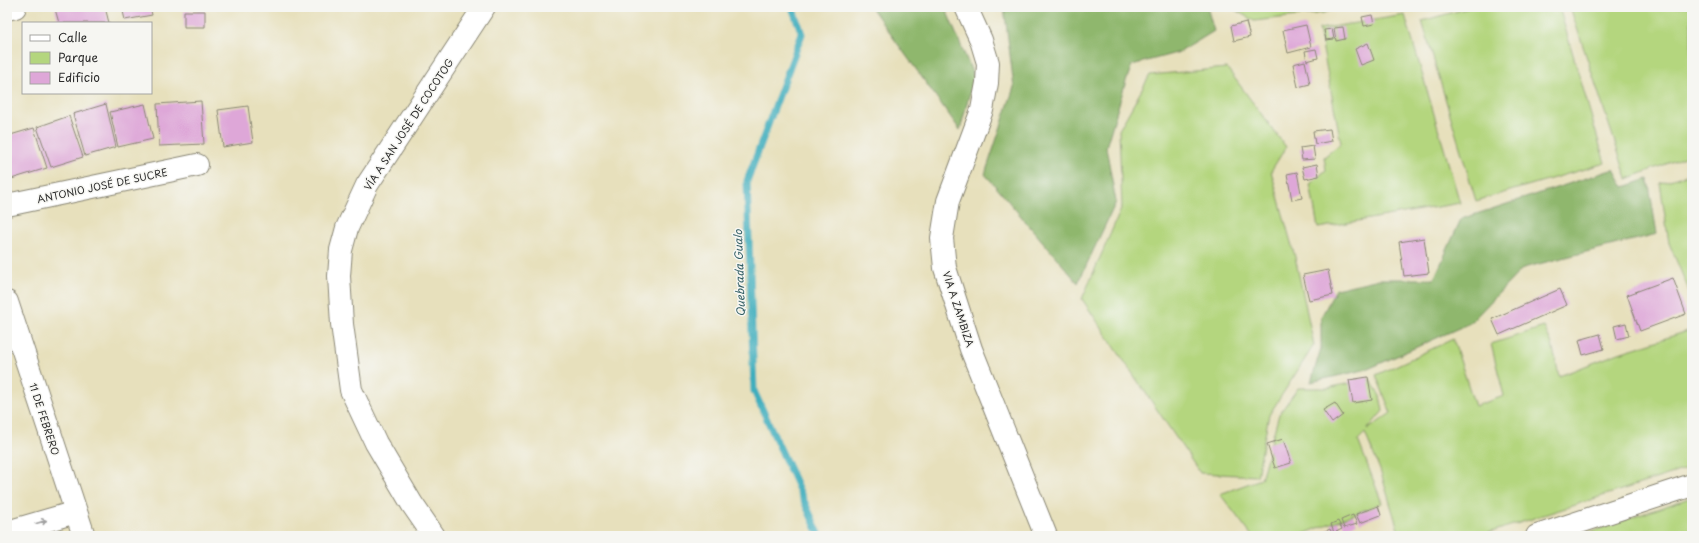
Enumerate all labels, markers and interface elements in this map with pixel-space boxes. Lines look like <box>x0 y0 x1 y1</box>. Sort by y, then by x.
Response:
legend <box>22 22 152 94</box>
text: Calle <box>58 28 88 46</box>
text: Parque <box>58 48 98 66</box>
street label: VÍA A SAN JOSÉ DE COCOTOG <box>360 55 456 193</box>
text: Edificio <box>58 68 100 86</box>
street label: ANTONIO JOSÉ DE SUCRE <box>35 164 169 206</box>
water label: Quebrada Gualo <box>729 228 749 317</box>
street label: VIA A ZAMBIZA <box>940 269 978 349</box>
street label: 11 DE FEBRERO <box>26 381 64 457</box>
one-way arrow <box>35 518 48 525</box>

